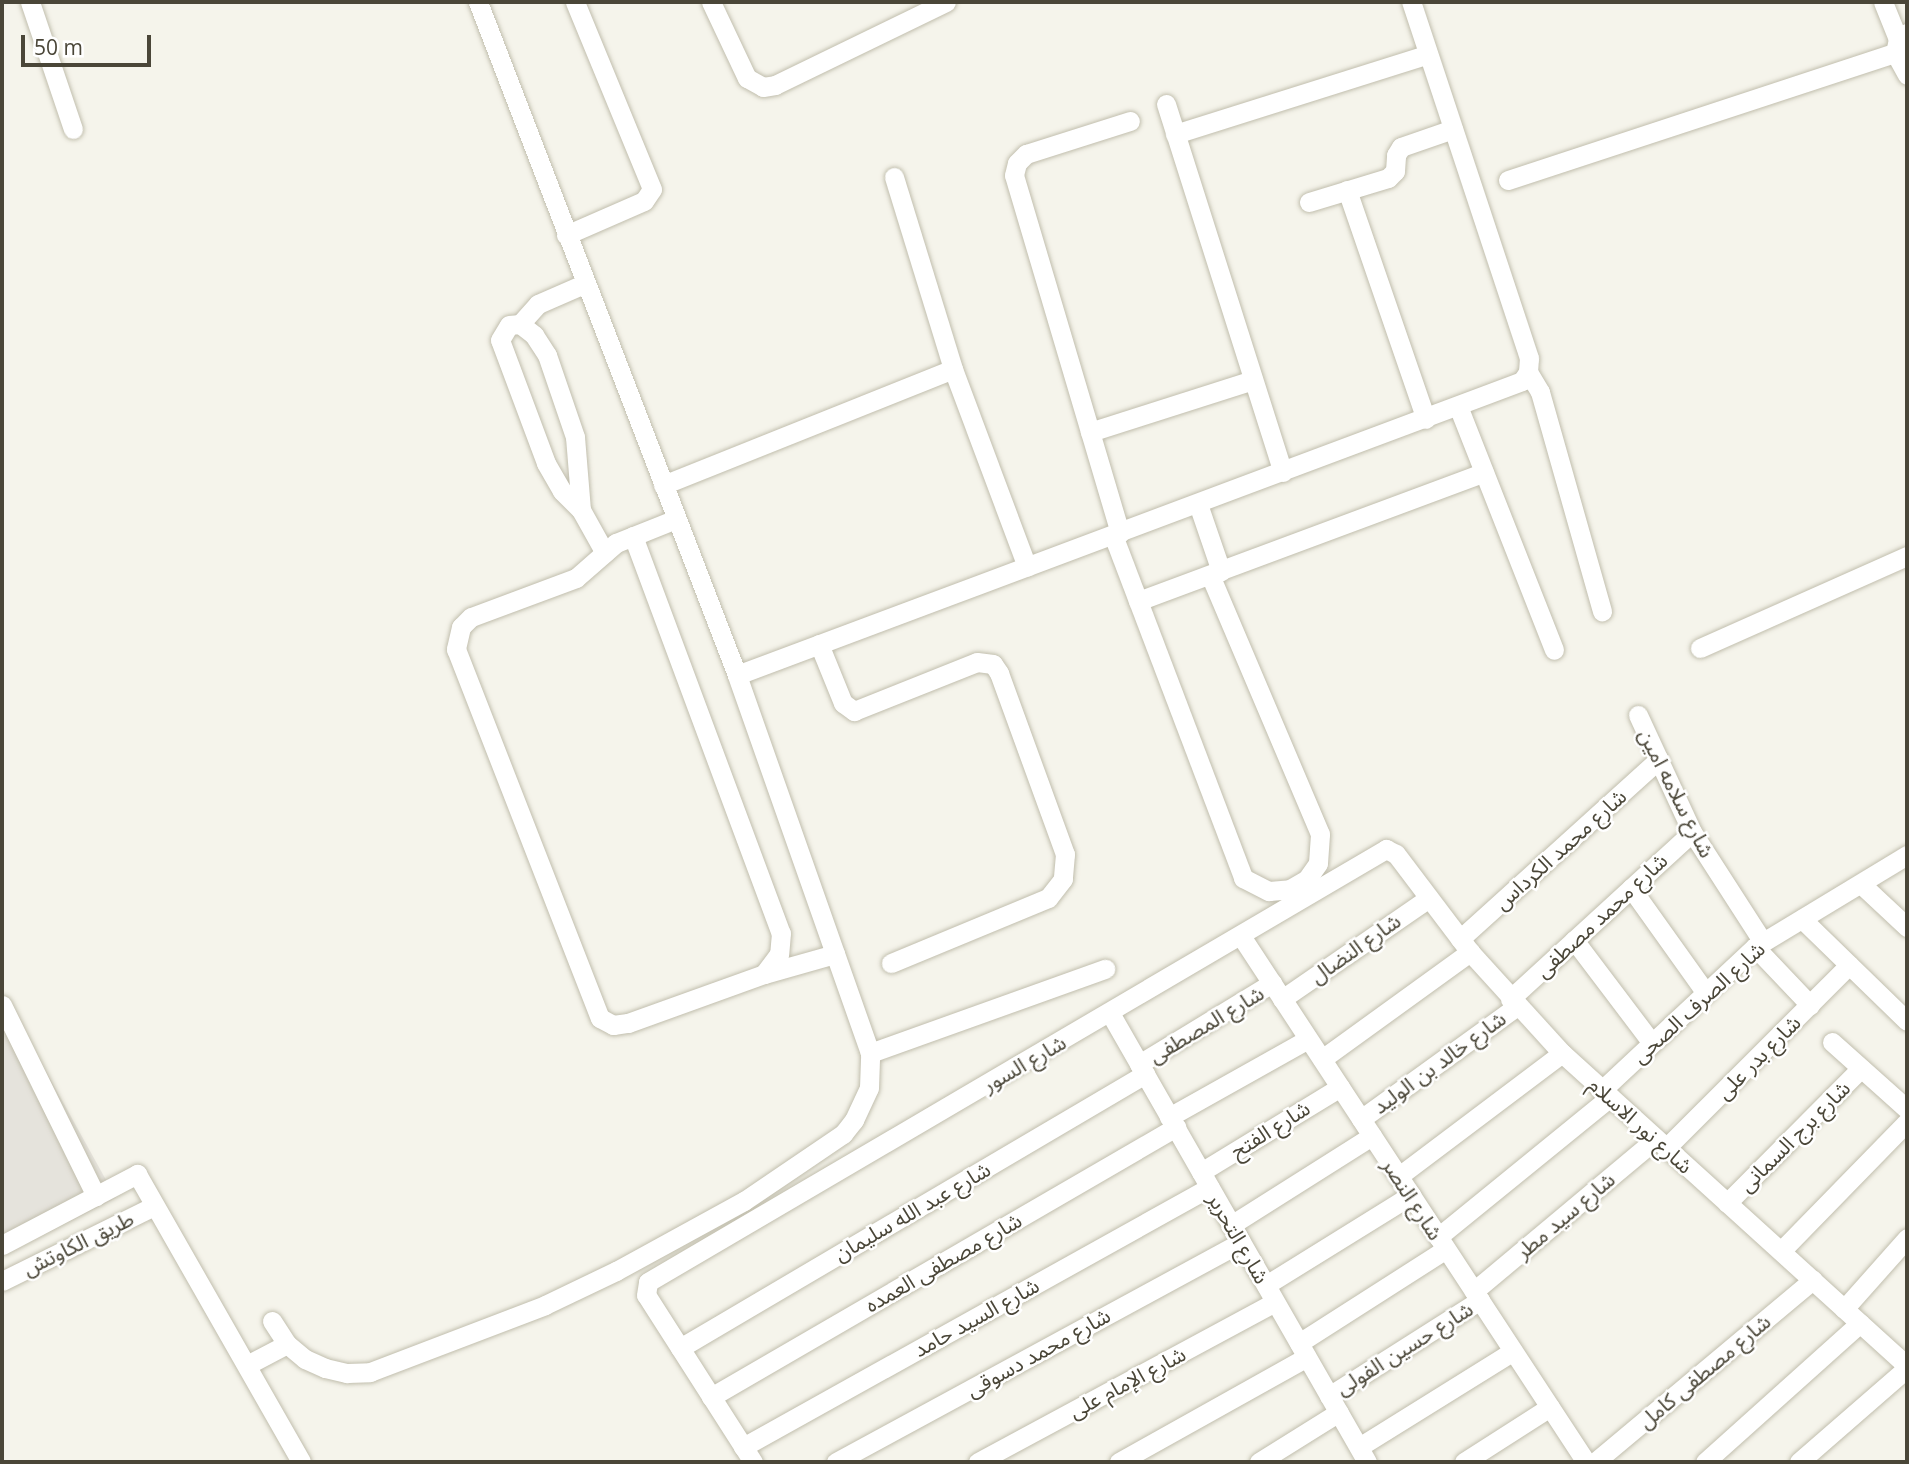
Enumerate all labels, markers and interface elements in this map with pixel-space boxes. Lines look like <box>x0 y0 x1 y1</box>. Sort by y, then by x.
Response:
scale bar <box>24 21 154 65</box>
text: 50 m <box>34 33 83 61</box>
street label: شارع سلامه امين <box>1634 724 1720 862</box>
street label: شارع محمد الكرداس <box>1489 783 1631 915</box>
street label: شارع محمد مصطفى <box>1530 847 1672 983</box>
street label: شارع النضال <box>1305 908 1405 988</box>
street label: شارع الصرف الصحى <box>1626 936 1770 1068</box>
street label: شارع المصطفى <box>1144 980 1268 1068</box>
street label: شارع خالد بن الوليد <box>1368 1005 1510 1119</box>
street label: شارع بدر على <box>1711 1010 1805 1104</box>
street label: شارع السور <box>978 1029 1070 1097</box>
street label: شارع نور الاسلام <box>1584 1072 1698 1178</box>
street label: شارع برج السمانى <box>1733 1075 1855 1197</box>
street label: شارع الفتح <box>1226 1095 1314 1163</box>
street label: شارع النصر <box>1377 1153 1449 1245</box>
street label: شارع عبد الله سليمان <box>829 1156 995 1266</box>
street label: شارع سيد مطر <box>1510 1166 1620 1264</box>
street label: شارع التحرير <box>1203 1188 1275 1288</box>
street label: طريق الكاوتش <box>18 1205 138 1281</box>
street label: شارع مصطفى العمده <box>860 1207 1026 1317</box>
street label: شارع السيد حامد <box>909 1272 1043 1362</box>
street label: شارع حسين الفولى <box>1331 1296 1477 1400</box>
street label: شارع محمد دسوقى <box>962 1302 1114 1402</box>
street label: شارع مصطفى كامل <box>1633 1308 1775 1434</box>
street label: شارع الإمام على <box>1064 1341 1190 1423</box>

